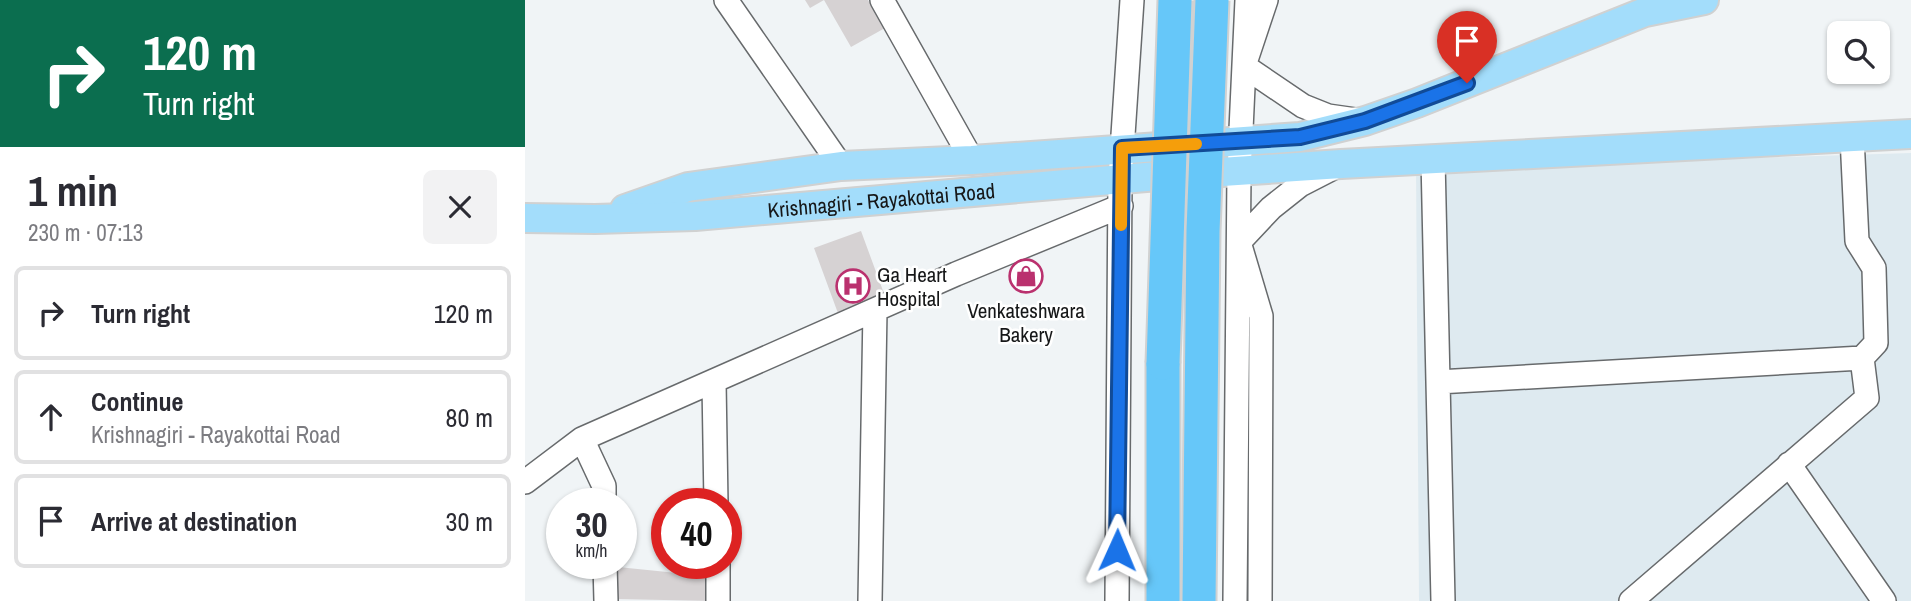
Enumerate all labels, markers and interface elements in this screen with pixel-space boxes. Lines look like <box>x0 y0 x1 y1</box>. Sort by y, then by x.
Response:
pin <box>1437 11 1497 83</box>
text: 120 m <box>143 19 257 85</box>
map controls <box>1827 21 1890 84</box>
button: search <box>1827 21 1890 84</box>
icon: arrive <box>1448 22 1486 60</box>
icon: right <box>28 28 119 119</box>
text: Turn right <box>143 82 255 125</box>
text: 1 min <box>28 163 118 219</box>
button: close <box>423 170 497 244</box>
street label: Krishnagiri - Rayakottai Road <box>766 176 996 224</box>
text: 230 m · 07:13 <box>28 217 143 248</box>
shop icon: Venkateshwara Bakery <box>1007 257 1045 295</box>
place label: Ga Heart Hospital <box>877 260 947 313</box>
hospital icon: Ga Heart Hospital <box>834 267 872 305</box>
icon: right <box>32 294 70 332</box>
text: Turn right <box>91 296 190 331</box>
text: 120 m <box>434 296 493 331</box>
place label: Venkateshwara Bakery <box>967 296 1085 349</box>
text: Continue <box>91 384 183 419</box>
icon: ahead <box>32 398 70 436</box>
text: 80 m <box>446 400 493 435</box>
text: Krishnagiri - Rayakottai Road <box>91 419 341 450</box>
speed limit sign: 40 <box>651 488 742 579</box>
text: 30 <box>576 501 607 548</box>
icon: arrive <box>32 502 70 540</box>
text: Arrive at destination <box>91 504 297 539</box>
text: 30 m <box>446 504 493 539</box>
position arrow <box>1080 513 1154 587</box>
text: km/h <box>576 538 608 563</box>

